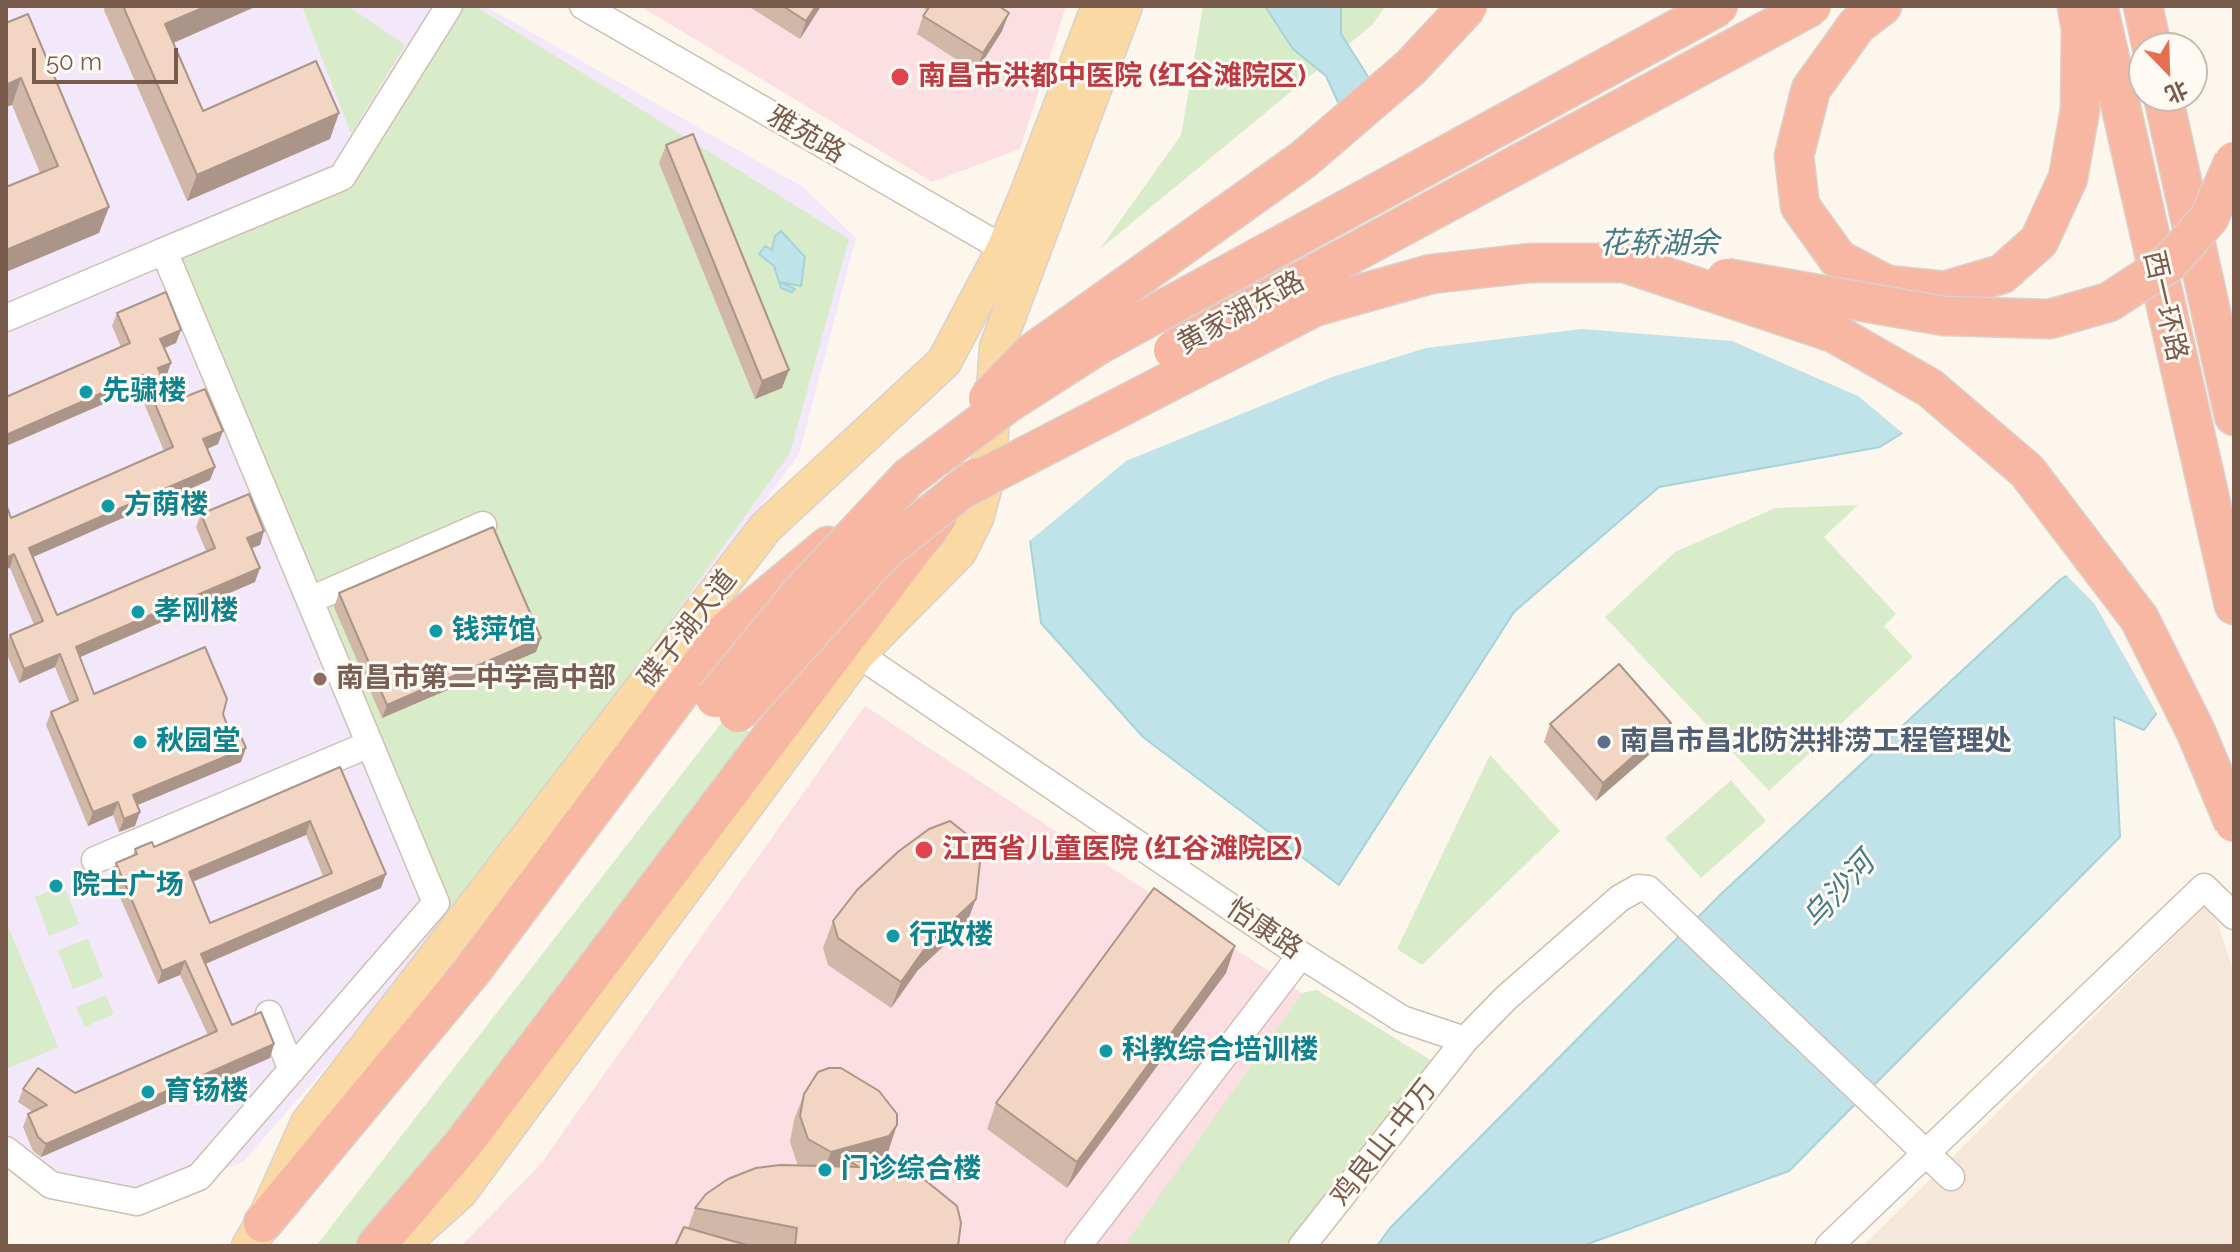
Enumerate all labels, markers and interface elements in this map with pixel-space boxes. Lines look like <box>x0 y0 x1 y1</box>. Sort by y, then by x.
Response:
scale bar <box>36 32 182 82</box>
north arrow <box>2128 32 2208 112</box>
text: 50 m <box>46 47 102 76</box>
place label: 南昌市洪都中医院 (红谷滩院区) <box>918 60 1306 94</box>
marker: 南昌市洪都中医院 (红谷滩院区) <box>889 66 911 88</box>
text: 北 <box>2161 76 2192 109</box>
street label: 雅苑路 <box>761 99 851 171</box>
water label: 花轿湖余 <box>1599 226 1719 262</box>
street label: 西一环路 <box>2136 248 2194 364</box>
street label: 黄家湖东路 <box>1172 264 1310 362</box>
place label: 先骕楼 <box>102 375 186 409</box>
marker: 先骕楼 <box>77 383 95 401</box>
place label: 方荫楼 <box>124 489 208 523</box>
marker: 方荫楼 <box>99 497 117 515</box>
street label: 碟子湖大道 <box>632 563 744 695</box>
place label: 孝刚楼 <box>154 595 238 629</box>
marker: 孝刚楼 <box>129 603 147 621</box>
place label: 钱萍馆 <box>452 614 536 648</box>
marker: 钱萍馆 <box>427 622 445 640</box>
place label: 南昌市第二中学高中部 <box>336 662 616 696</box>
marker: 南昌市第二中学高中部 <box>311 670 329 688</box>
place label: 秋园堂 <box>156 725 240 759</box>
place label: 南昌市昌北防洪排涝工程管理处 <box>1620 725 2012 759</box>
marker: 秋园堂 <box>131 733 149 751</box>
marker: 南昌市昌北防洪排涝工程管理处 <box>1595 733 1613 751</box>
place label: 江西省儿童医院 (红谷滩院区) <box>942 833 1302 867</box>
marker: 江西省儿童医院 (红谷滩院区) <box>913 839 935 861</box>
water label: 乌沙河 <box>1796 846 1882 936</box>
place label: 院士广场 <box>72 869 184 903</box>
marker: 院士广场 <box>47 877 65 895</box>
street label: 怡康路 <box>1220 892 1308 966</box>
place label: 行政楼 <box>909 919 993 953</box>
marker: 行政楼 <box>884 927 902 945</box>
place label: 科教综合培训楼 <box>1122 1034 1318 1068</box>
marker: 科教综合培训楼 <box>1097 1042 1115 1060</box>
street label: 鸡良山-中万 <box>1324 1073 1444 1213</box>
place label: 育钖楼 <box>164 1075 248 1109</box>
marker: 育钖楼 <box>139 1083 157 1101</box>
place label: 门诊综合楼 <box>841 1153 981 1187</box>
marker: 门诊综合楼 <box>816 1161 834 1179</box>

